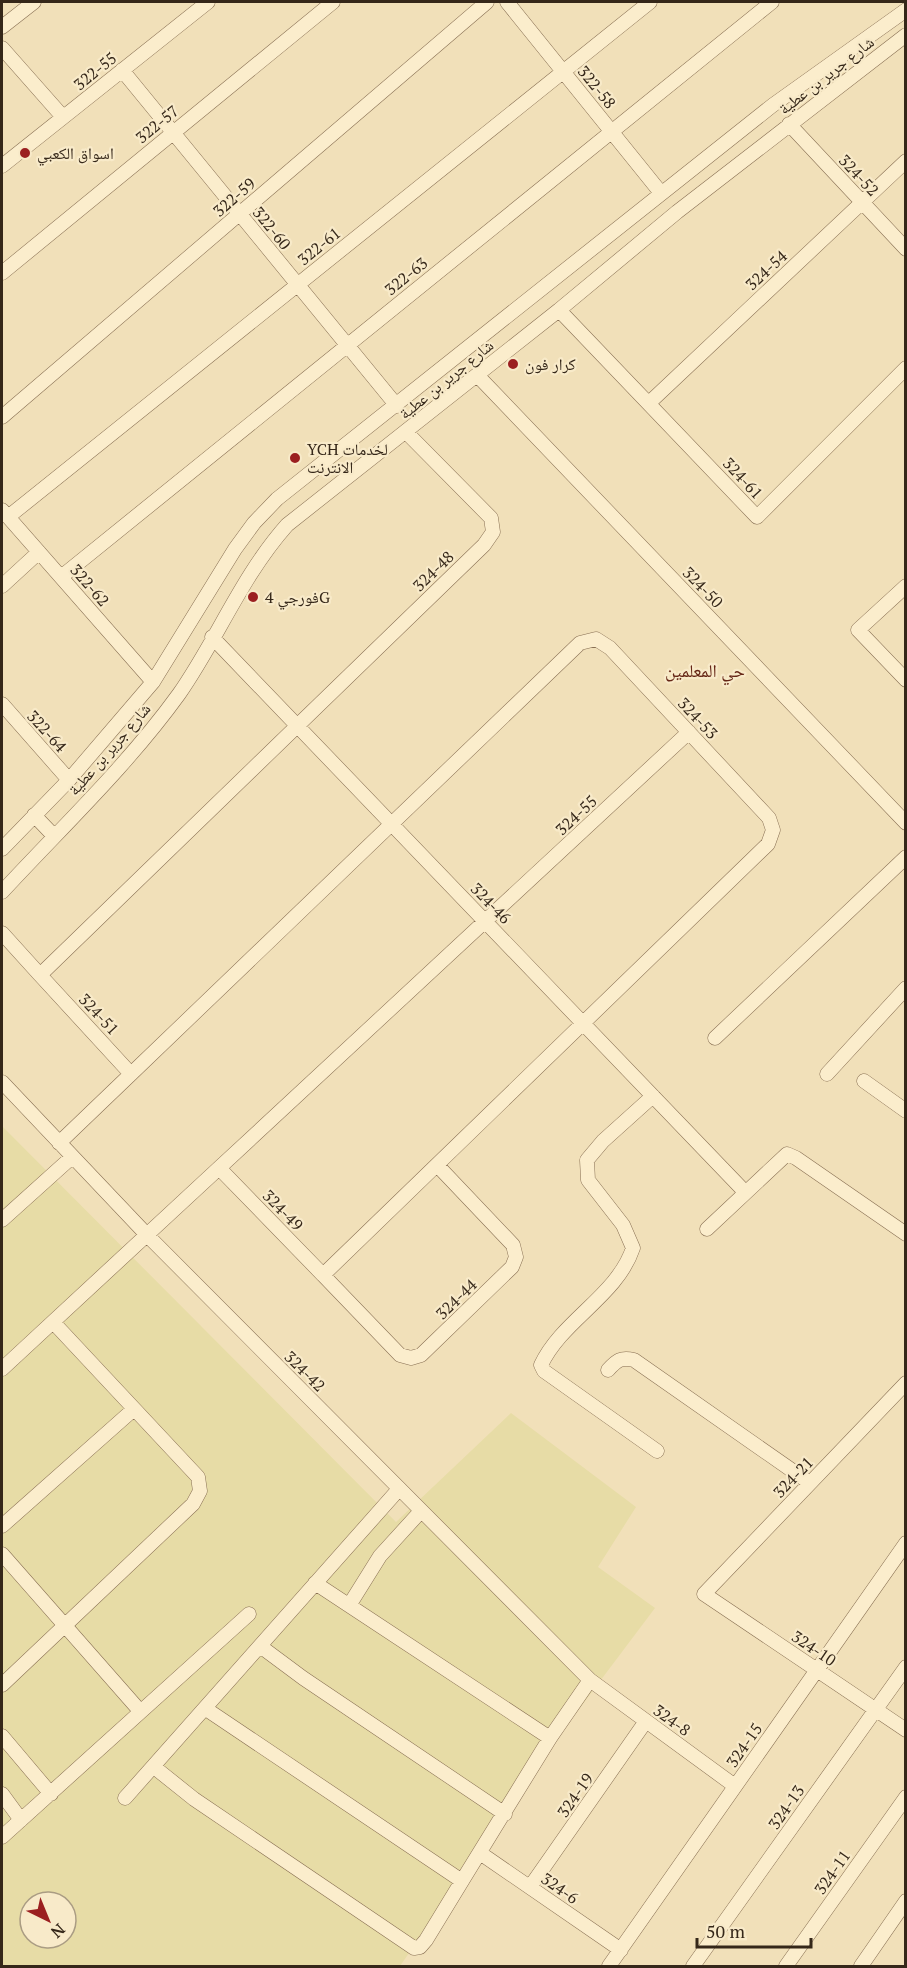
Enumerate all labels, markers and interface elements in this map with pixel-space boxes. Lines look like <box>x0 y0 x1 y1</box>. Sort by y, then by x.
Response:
street label: شارع جرير بن عطية <box>774 31 878 119</box>
street label: 322-55 <box>69 47 121 95</box>
street label: 322-58 <box>573 61 621 113</box>
street label: 322-57 <box>131 100 183 148</box>
place label: اسواق الكعبي <box>37 142 114 166</box>
marker: اسواق الكعبي <box>18 146 32 160</box>
street label: 324-52 <box>834 149 884 201</box>
street label: 322-59 <box>208 172 260 222</box>
street label: 322-60 <box>248 202 296 254</box>
street label: 322-61 <box>293 222 345 270</box>
street label: 324-54 <box>740 245 792 295</box>
street label: 322-63 <box>380 252 432 300</box>
street label: شارع جرير بن عطية <box>394 334 498 424</box>
place label: كرار فون <box>525 353 576 375</box>
marker: كرار فون <box>506 357 520 371</box>
place label: YCH لخدمات الانترنت <box>307 438 388 478</box>
marker: YCH لخدمات الانترنت <box>288 451 302 465</box>
street label: 324-61 <box>718 452 768 504</box>
street label: 324-48 <box>408 546 458 596</box>
street label: 322-62 <box>65 559 115 611</box>
street label: 324-50 <box>678 562 728 612</box>
place label: فورجي 4G <box>265 586 330 610</box>
marker: فورجي 4G <box>246 590 260 604</box>
district label: حي المعلمين <box>665 658 745 686</box>
street label: 324-53 <box>673 692 723 744</box>
street label: شارع جرير بن عطية <box>63 698 155 800</box>
street label: 322-64 <box>22 705 72 757</box>
street label: 324-55 <box>550 790 602 840</box>
street label: 324-46 <box>466 878 516 929</box>
street label: 324-51 <box>74 988 124 1040</box>
street label: 324-49 <box>258 1185 308 1235</box>
street label: 324-44 <box>431 1274 482 1324</box>
street label: 324-42 <box>280 1346 330 1396</box>
street label: 324-21 <box>768 1452 818 1502</box>
street label: 324-10 <box>787 1625 841 1671</box>
street label: 324-8 <box>649 1699 695 1741</box>
street label: 324-15 <box>721 1718 767 1772</box>
street label: 324-19 <box>552 1768 598 1822</box>
street label: 324-13 <box>763 1780 809 1834</box>
street label: 324-11 <box>809 1845 855 1899</box>
street label: 324-6 <box>537 1867 583 1909</box>
north arrow <box>18 1890 78 1950</box>
scale bar <box>697 1911 811 1949</box>
text: N <box>46 1919 70 1943</box>
text: 50 m <box>706 1919 746 1943</box>

